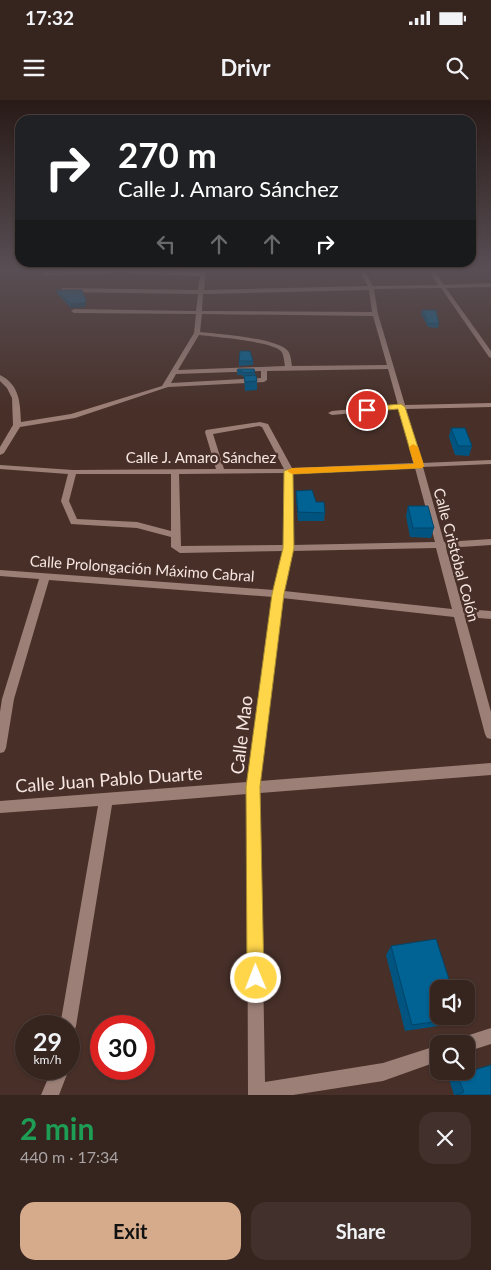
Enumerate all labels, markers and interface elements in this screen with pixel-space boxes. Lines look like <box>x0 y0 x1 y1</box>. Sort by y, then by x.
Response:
text: 17:32 <box>25 6 74 29</box>
icon: menu <box>20 54 48 82</box>
text: Drivr <box>220 54 271 81</box>
icon: search <box>443 54 471 82</box>
text: 270 m <box>118 133 217 175</box>
icon: right <box>35 135 100 200</box>
text: Calle J. Amaro Sánchez <box>118 175 339 202</box>
icon: left <box>152 230 180 258</box>
icon: ahead <box>205 230 233 258</box>
icon: ahead <box>258 230 286 258</box>
icon: right <box>311 230 339 258</box>
pin <box>346 389 388 431</box>
icon: arrive <box>353 396 381 424</box>
street label: Calle J. Amaro Sánchez <box>126 448 276 466</box>
street label: Calle Cristóbal Colón <box>430 486 483 624</box>
street label: Calle Prolongación Máximo Cabral <box>29 551 255 585</box>
street label: Calle Mao <box>225 694 257 776</box>
street label: Calle Juan Pablo Duarte <box>15 761 203 797</box>
position arrow <box>229 951 281 1003</box>
map controls <box>430 980 475 1080</box>
button: sound <box>430 980 475 1025</box>
speed limit sign: 30 <box>90 1015 155 1080</box>
text: 29 <box>33 1026 62 1056</box>
button: search <box>430 1035 475 1080</box>
text: km/h <box>33 1052 62 1067</box>
text: 2 min <box>20 1110 94 1146</box>
button: close <box>419 1112 471 1164</box>
text: 440 m · 17:34 <box>20 1147 119 1166</box>
button: Exit <box>20 1202 241 1260</box>
button: Share <box>251 1202 471 1260</box>

